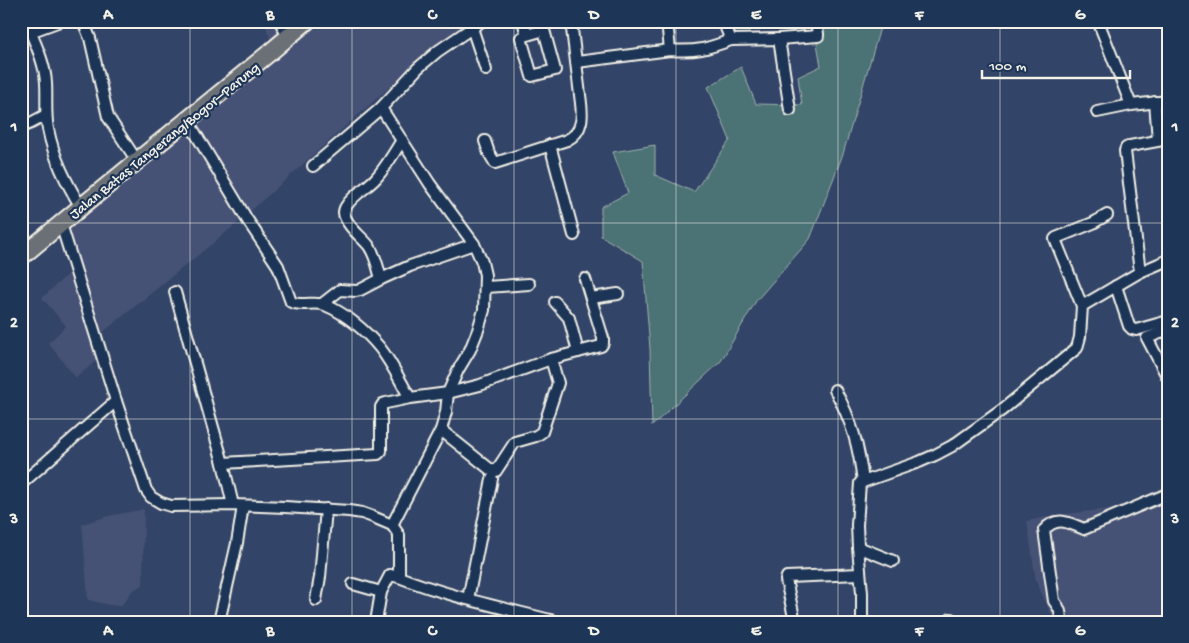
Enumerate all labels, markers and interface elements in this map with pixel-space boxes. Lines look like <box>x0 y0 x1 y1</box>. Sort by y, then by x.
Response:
text: A <box>102 7 114 26</box>
text: B <box>265 7 275 26</box>
text: C <box>427 7 438 26</box>
text: D <box>587 7 600 26</box>
text: E <box>751 7 762 26</box>
text: F <box>914 7 925 26</box>
text: G <box>1075 7 1086 26</box>
scale bar <box>982 48 1129 80</box>
text: 100 m <box>988 58 1027 76</box>
street label: Jalan Batas Tangerang/Bogor–Parung <box>67 59 264 224</box>
text: 1 <box>10 119 17 138</box>
text: 1 <box>1171 119 1178 138</box>
text: 2 <box>10 315 18 334</box>
text: 2 <box>1171 315 1179 334</box>
text: 3 <box>9 511 18 530</box>
text: 3 <box>1170 511 1179 530</box>
text: A <box>102 623 114 642</box>
text: B <box>265 623 275 642</box>
text: C <box>427 623 438 642</box>
text: D <box>587 623 600 642</box>
text: E <box>751 623 762 642</box>
text: F <box>914 623 925 642</box>
text: G <box>1075 623 1086 642</box>

